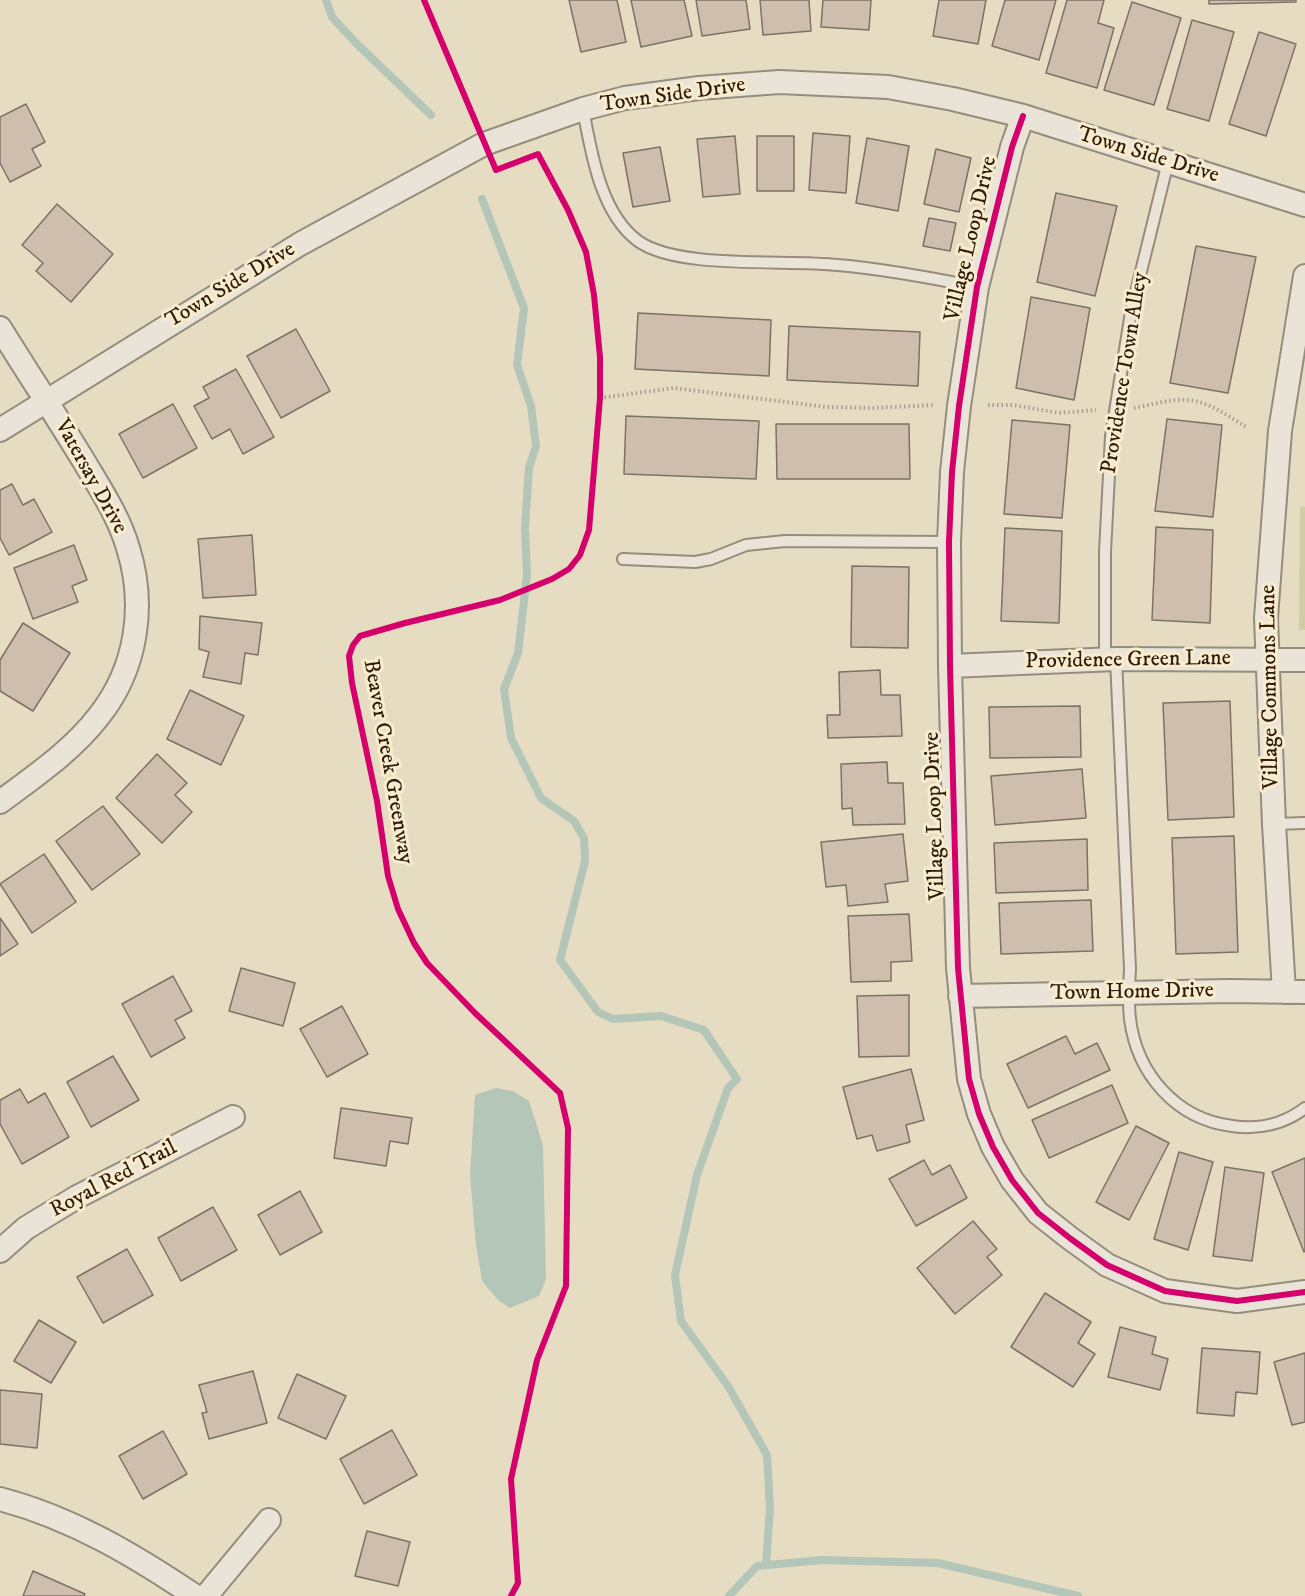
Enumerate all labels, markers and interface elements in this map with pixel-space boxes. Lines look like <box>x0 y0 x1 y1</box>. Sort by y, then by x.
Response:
street label: Town Side Drive <box>599 73 747 119</box>
street label: Town Side Drive <box>1074 122 1222 190</box>
street label: Village Loop Drive <box>940 154 1004 324</box>
street label: Town Side Drive <box>162 237 300 335</box>
street label: Providence Town Alley <box>1097 270 1155 476</box>
street label: Vatersay Drive <box>48 415 132 539</box>
street label: Village Commons Lane <box>1256 584 1286 790</box>
street label: Providence Green Lane <box>1025 646 1231 676</box>
street label: Beaver Creek Greenway <box>356 658 418 866</box>
street label: Village Loop Drive <box>920 731 952 901</box>
street label: Town Home Drive <box>1050 978 1214 1008</box>
street label: Royal Red Trail <box>46 1136 182 1224</box>

